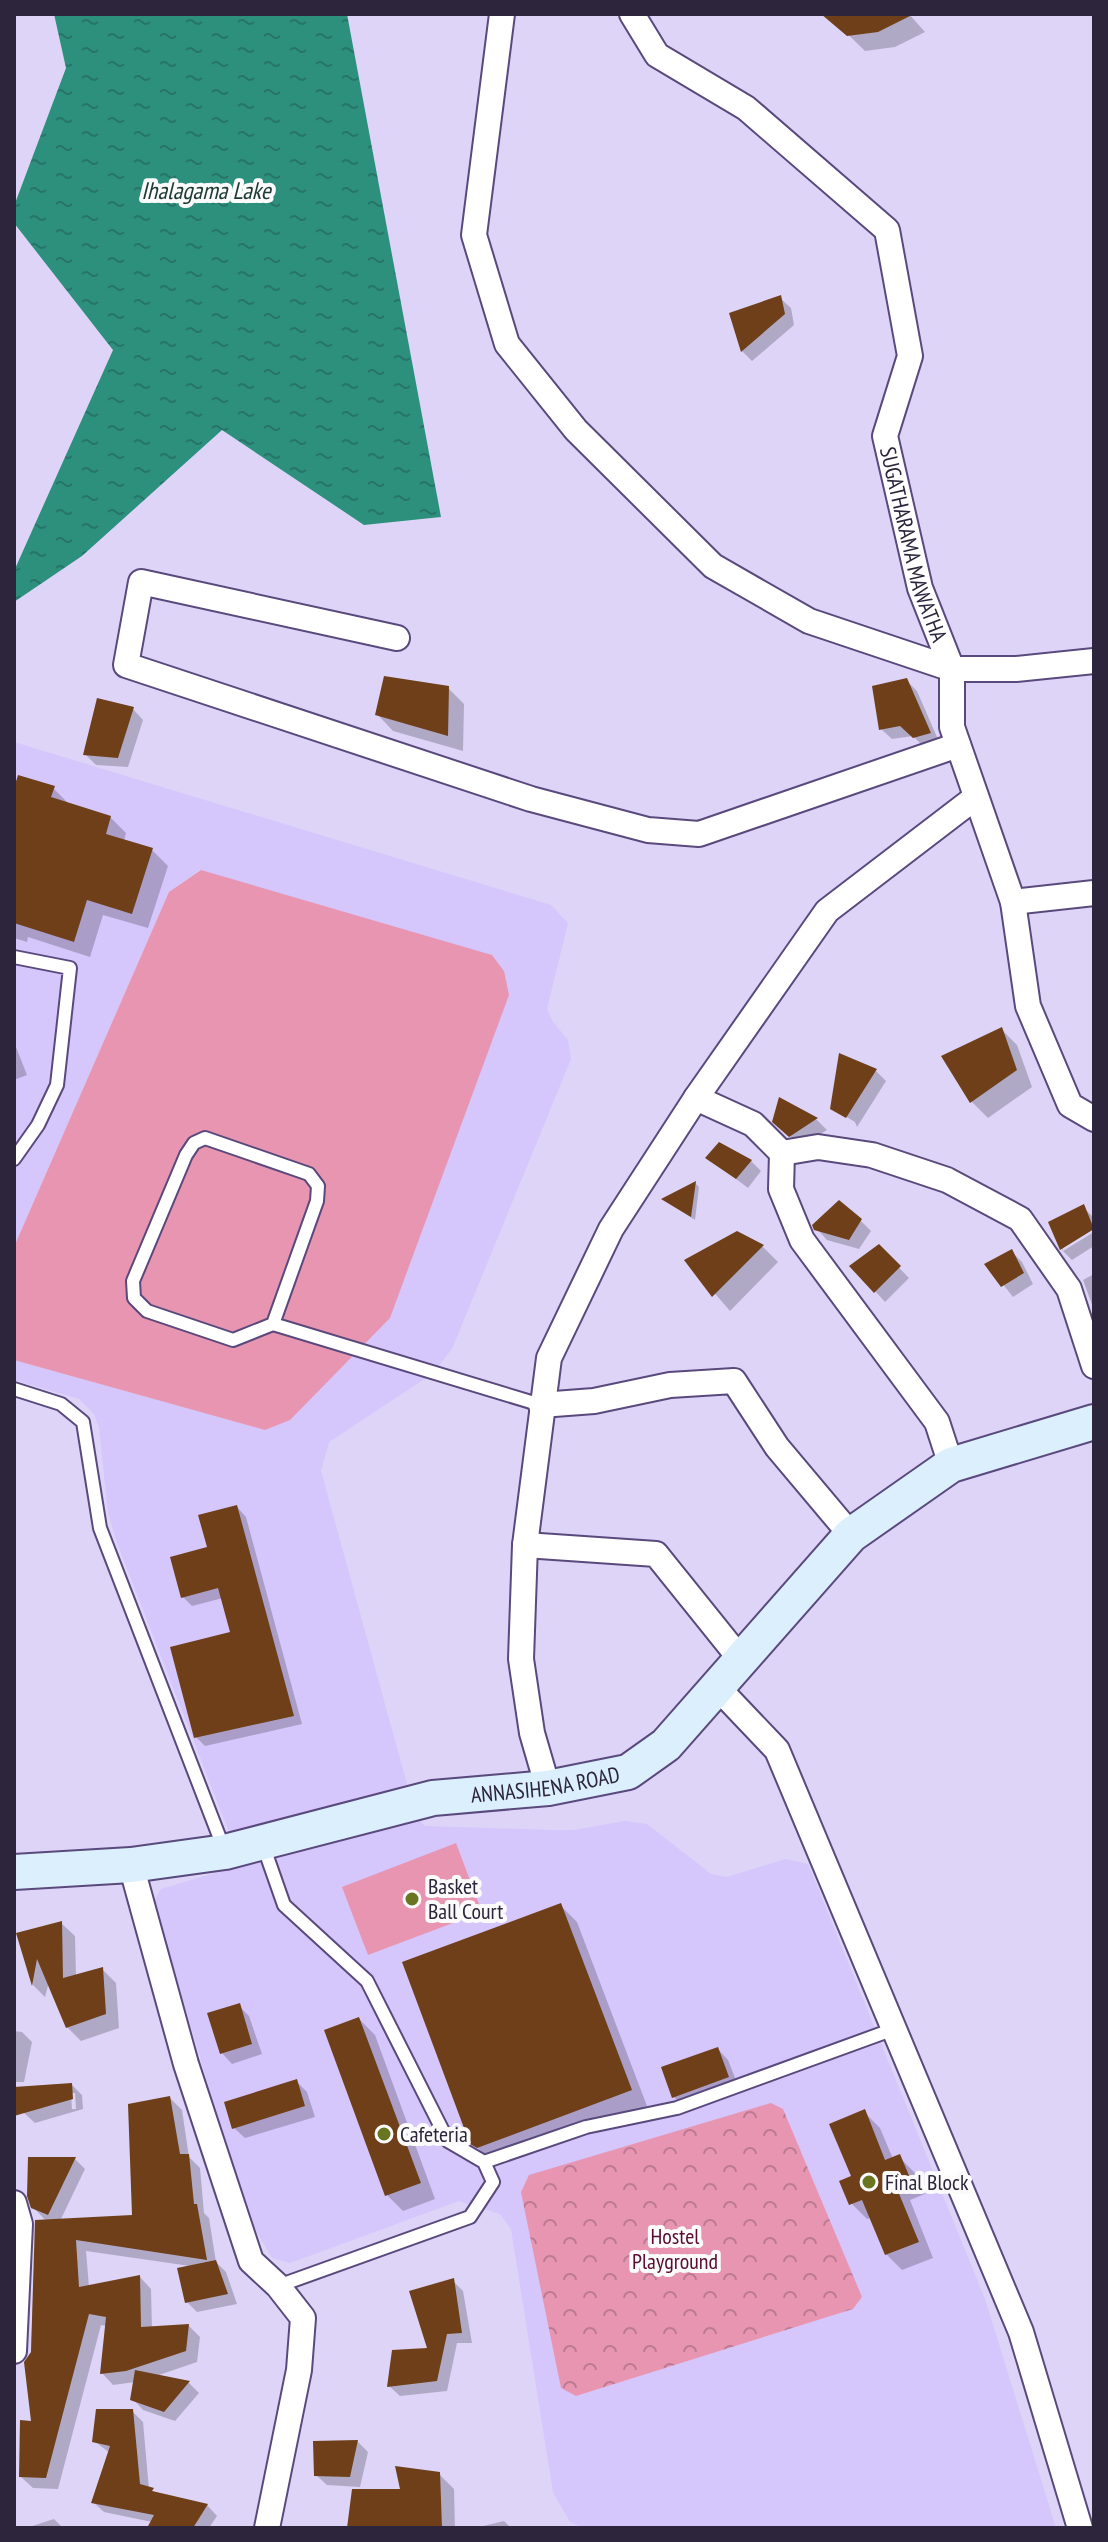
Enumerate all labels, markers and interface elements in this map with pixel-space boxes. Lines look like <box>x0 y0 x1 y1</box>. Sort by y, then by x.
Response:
water label: Ihalagama Lake <box>141 175 273 206</box>
street label: SUGATHARAMA MAWATHA <box>874 444 954 646</box>
street label: ANNASIHENA ROAD <box>470 1760 622 1809</box>
place label: Basket Ball Court <box>428 1872 503 1925</box>
marker: Basket Ball Court <box>403 1890 421 1908</box>
place label: Cafeteria <box>400 2120 468 2148</box>
marker: Cafeteria <box>375 2125 393 2143</box>
place label: Final Block <box>885 2168 969 2196</box>
marker: Final Block <box>860 2173 878 2191</box>
park label: Hostel Playground <box>632 2222 718 2275</box>

